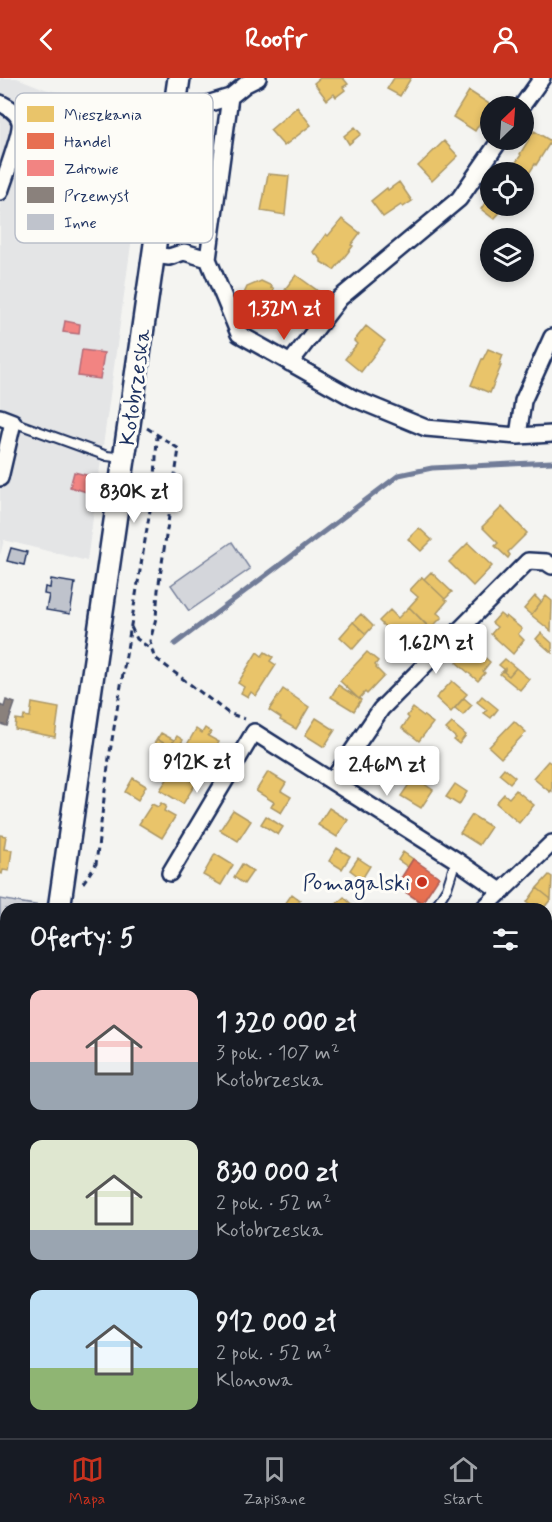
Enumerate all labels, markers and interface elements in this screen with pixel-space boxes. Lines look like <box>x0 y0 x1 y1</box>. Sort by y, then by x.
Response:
text: Roofr <box>245 22 307 57</box>
icon: back <box>30 23 63 56</box>
icon: person <box>489 23 522 56</box>
legend <box>15 93 213 243</box>
north arrow <box>480 96 534 150</box>
map controls <box>480 96 534 282</box>
text: Mieszkania <box>64 105 142 126</box>
text: Handel <box>64 132 111 153</box>
text: Zdrowie <box>64 159 119 180</box>
button: locate <box>480 162 534 216</box>
text: Przemysł <box>64 186 129 207</box>
text: Inne <box>64 213 97 234</box>
button: layers <box>480 228 534 282</box>
pin: 1.32M zł <box>222 290 346 341</box>
text: 1.32M zł <box>247 296 321 323</box>
street label: Kołobrzeska <box>114 326 158 447</box>
pin: 830K zł <box>79 473 189 524</box>
text: 830K zł <box>100 479 168 506</box>
pin: 1.62M zł <box>374 624 498 675</box>
text: 1.62M zł <box>399 630 473 657</box>
pin: 912K zł <box>142 743 252 794</box>
pin: 2.46M zł <box>325 746 449 797</box>
text: 912K zł <box>163 749 231 776</box>
text: 2.46M zł <box>348 752 426 779</box>
place label: Pomagalski <box>303 870 410 901</box>
marker: Pomagalski <box>415 875 429 889</box>
text: Oferty: 5 <box>30 922 135 956</box>
icon: filters <box>489 923 522 956</box>
text: 1 320 000 zł <box>216 1006 356 1040</box>
icon: home <box>78 1014 150 1086</box>
text: 3 pok. · 107 m² <box>216 1040 340 1067</box>
text: Kołobrzeska <box>216 1067 323 1094</box>
text: 830 000 zł <box>216 1156 338 1190</box>
icon: home <box>78 1164 150 1236</box>
text: 2 pok. · 52 m² <box>216 1190 331 1217</box>
text: Kołobrzeska <box>216 1217 323 1244</box>
text: 912 000 zł <box>216 1306 336 1340</box>
icon: home <box>78 1314 150 1386</box>
text: 2 pok. · 52 m² <box>216 1340 331 1367</box>
text: Klonowa <box>216 1367 293 1394</box>
tab: Mapa <box>69 1453 105 1510</box>
tab: Zapisane <box>243 1453 306 1510</box>
tab: Start <box>443 1453 483 1510</box>

